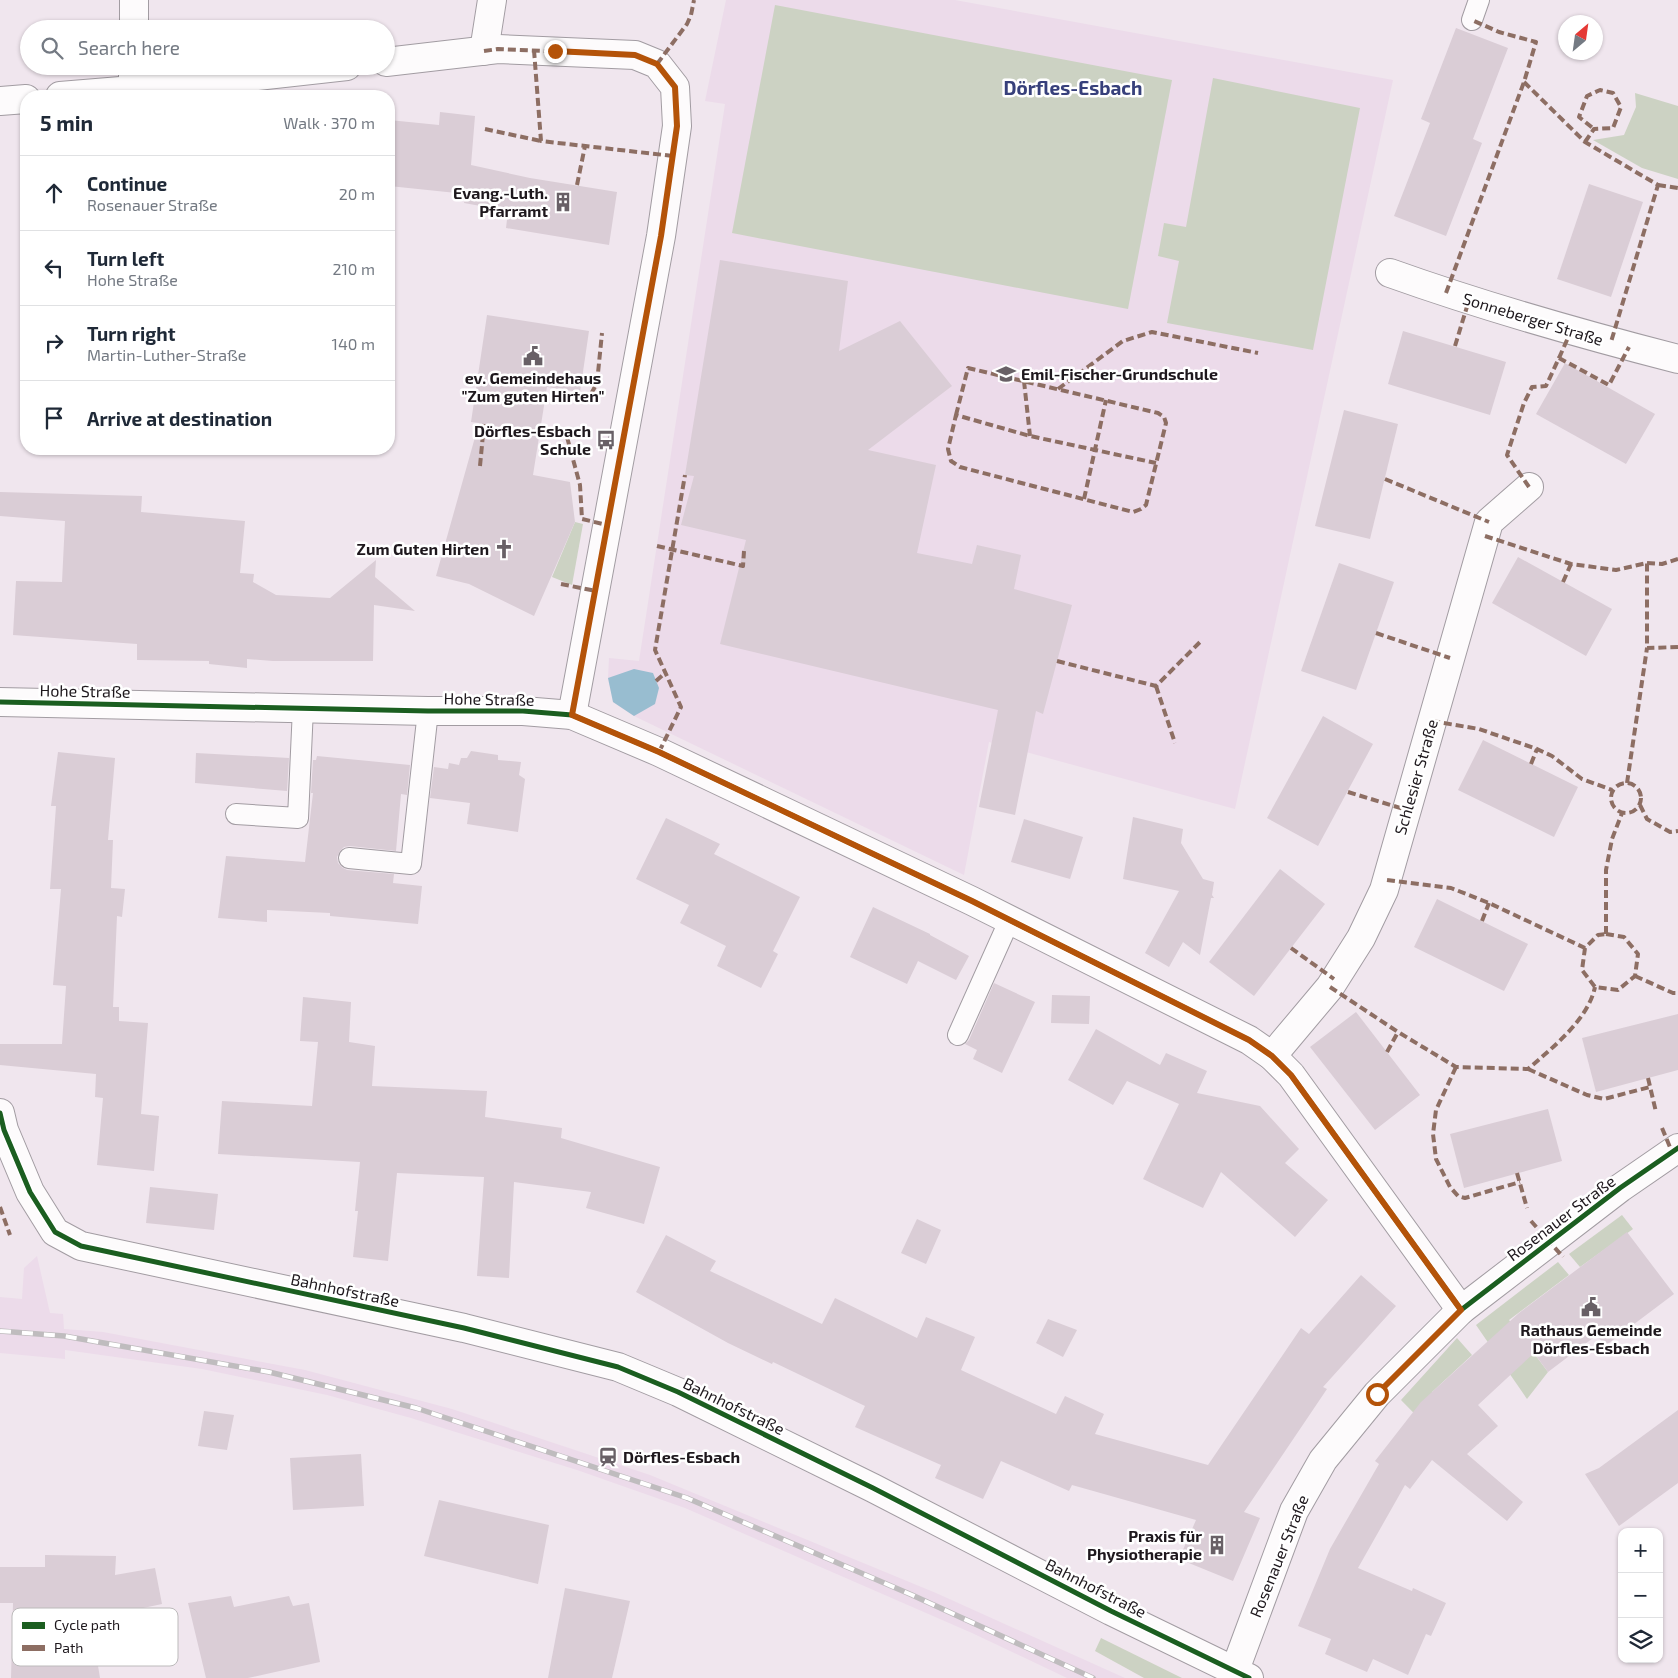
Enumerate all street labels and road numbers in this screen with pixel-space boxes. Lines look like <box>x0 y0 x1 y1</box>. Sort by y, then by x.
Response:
street label: Sonneberger Straße <box>1461 288 1606 349</box>
street label: Hohe Straße <box>39 680 131 701</box>
street label: Hohe Straße <box>443 688 535 709</box>
street label: Schlesier Straße <box>1390 717 1441 837</box>
street label: Rosenauer Straße <box>1503 1171 1619 1264</box>
street label: Bahnhofstraße <box>289 1269 401 1310</box>
street label: Bahnhofstraße <box>680 1373 788 1438</box>
street label: Rosenauer Straße <box>1245 1492 1312 1620</box>
street label: Bahnhofstraße <box>1043 1554 1150 1621</box>

